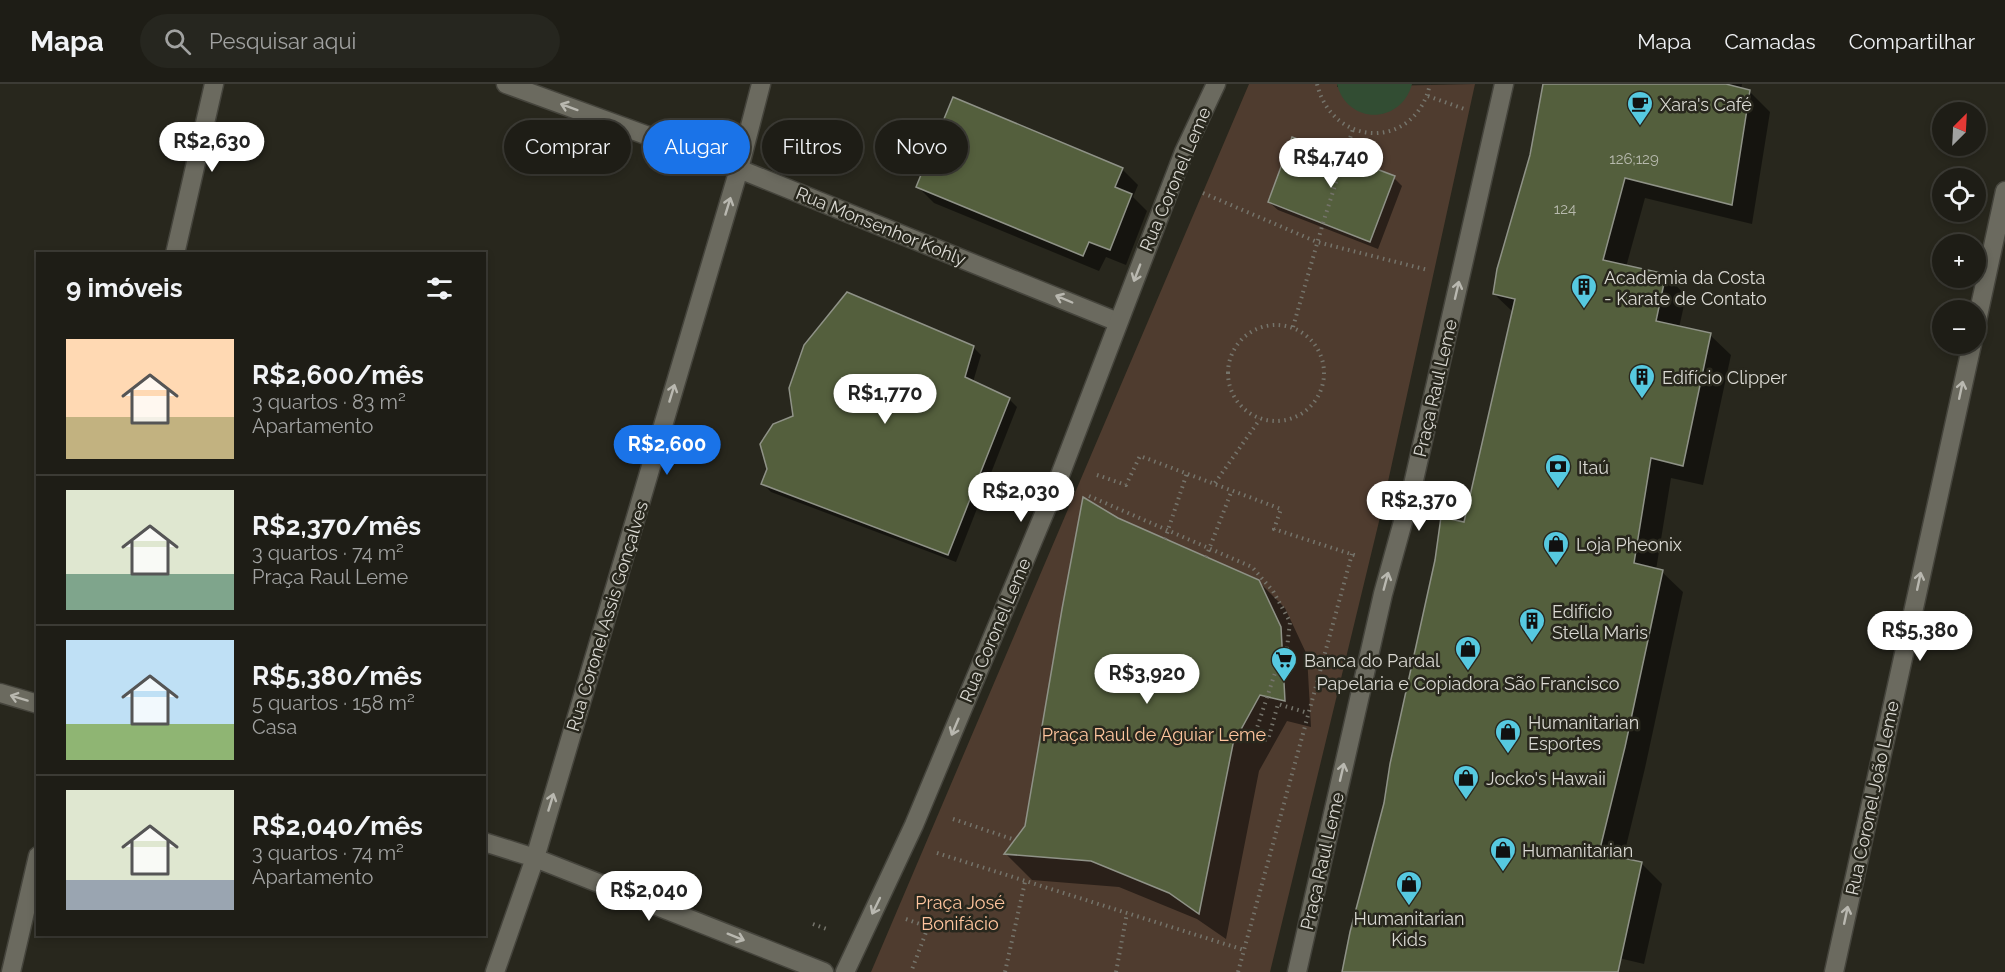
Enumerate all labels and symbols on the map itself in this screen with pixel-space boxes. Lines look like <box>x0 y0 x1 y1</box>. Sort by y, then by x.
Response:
cafe icon: Xara's Café <box>1625 89 1655 127</box>
place label: Xara's Café <box>1660 94 1752 115</box>
one-way arrow <box>560 101 579 112</box>
north arrow <box>1932 102 1986 156</box>
street label: Rua Coronel Leme <box>1135 103 1215 254</box>
pin: R$2,630 <box>157 122 267 173</box>
pin: R$4,740 <box>1276 138 1386 189</box>
house number: 126;129 <box>1609 150 1659 168</box>
street label: Rua Monsenhor Kohly <box>793 182 969 270</box>
one-way arrow <box>723 197 734 216</box>
house number: 124 <box>1554 200 1576 218</box>
one-way arrow <box>1131 264 1142 282</box>
place label: Academia da Costa - Karate de Contato <box>1604 267 1767 309</box>
building icon: Academia da Costa - Karate de Contato <box>1569 272 1599 310</box>
one-way arrow <box>1452 281 1464 300</box>
one-way arrow <box>1056 293 1074 304</box>
street label: Praça Raul Leme <box>1409 317 1461 459</box>
building icon: Edifício Clipper <box>1627 362 1657 400</box>
place label: Edifício Clipper <box>1662 367 1788 388</box>
pin: R$1,770 <box>830 374 940 425</box>
one-way arrow <box>1956 381 1968 400</box>
one-way arrow <box>667 384 678 403</box>
pin: R$2,600 <box>612 425 722 476</box>
bank icon: Itaú <box>1543 452 1573 490</box>
place label: Itaú <box>1578 457 1609 478</box>
pin: R$2,030 <box>966 472 1076 523</box>
pin: R$2,370 <box>1364 481 1474 532</box>
street label: Rua Coronel Assis Gonçalves <box>562 498 652 734</box>
shop icon: Loja Pheonix <box>1541 529 1571 567</box>
place label: Loja Pheonix <box>1576 534 1682 555</box>
street label: Rua Coronel Leme <box>955 554 1035 705</box>
one-way arrow <box>1381 572 1392 591</box>
one-way arrow <box>1914 572 1926 591</box>
place label: Edifício Stella Maris <box>1552 601 1648 643</box>
building icon: Edifício Stella Maris <box>1517 606 1547 644</box>
pin: R$5,380 <box>1865 611 1975 662</box>
shop icon: Papelaria e Copiadora São Francisco <box>1453 634 1483 672</box>
supermarket icon: Banca do Pardal <box>1269 645 1299 683</box>
place label: Banca do Pardal <box>1304 650 1440 671</box>
pin: R$3,920 <box>1092 654 1202 705</box>
place label: Papelaria e Copiadora São Francisco <box>1316 673 1620 694</box>
one-way arrow <box>10 692 29 703</box>
street label: Rua Coronel João Leme <box>1841 698 1903 897</box>
place label: Humanitarian Esportes <box>1528 712 1639 754</box>
shop icon: Humanitarian Esportes <box>1493 717 1523 755</box>
one-way arrow <box>949 718 960 736</box>
park label: Praça Raul de Aguiar Leme <box>1042 724 1267 745</box>
one-way arrow <box>1337 762 1349 781</box>
shop icon: Jocko's Hawaii <box>1451 763 1481 801</box>
place label: Jocko's Hawaii <box>1486 768 1606 789</box>
street label: Praça Raul Leme <box>1296 790 1348 932</box>
one-way arrow <box>546 793 557 812</box>
shop icon: Humanitarian <box>1488 835 1518 873</box>
place label: Humanitarian <box>1522 840 1633 861</box>
shop icon: Humanitarian Kids <box>1394 869 1424 907</box>
pin: R$2,040 <box>594 871 704 922</box>
park label: Praça José Bonifácio <box>915 892 1005 934</box>
one-way arrow <box>870 896 882 914</box>
one-way arrow <box>1841 906 1852 925</box>
place label: Humanitarian Kids <box>1353 908 1465 950</box>
one-way arrow <box>726 932 744 943</box>

